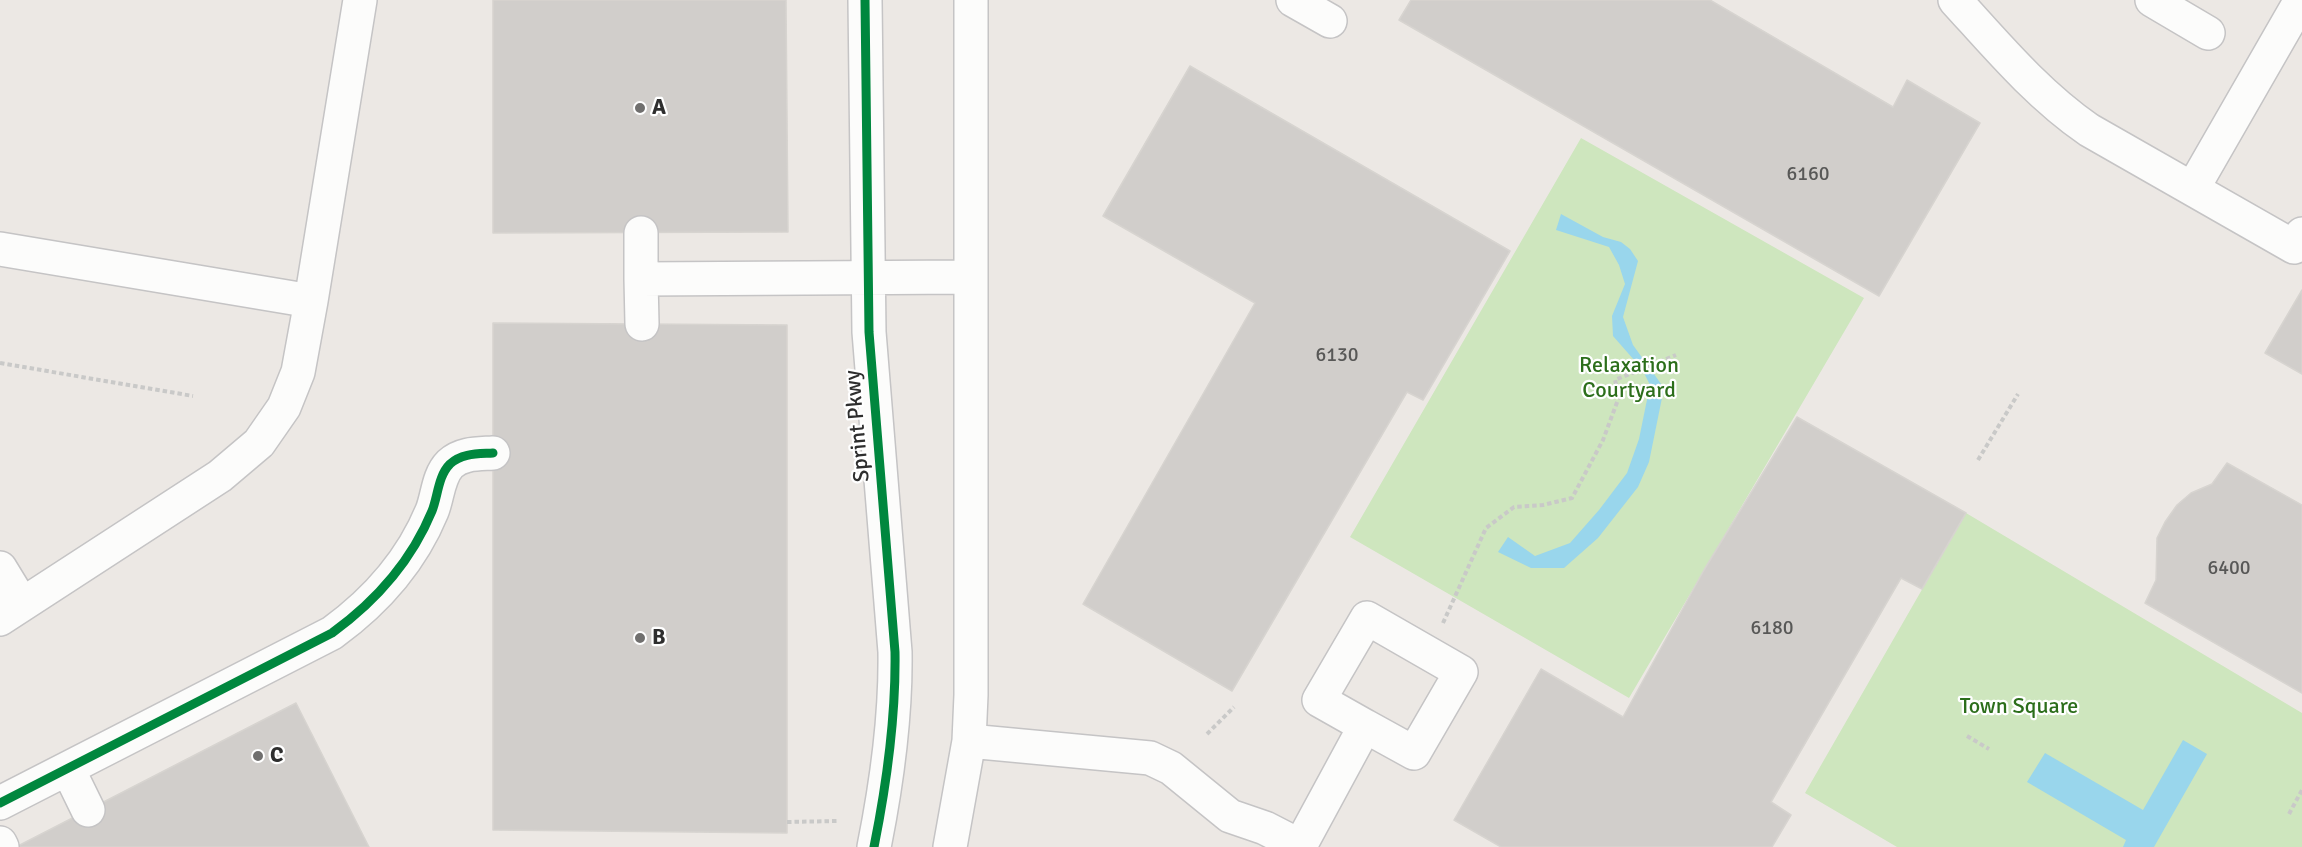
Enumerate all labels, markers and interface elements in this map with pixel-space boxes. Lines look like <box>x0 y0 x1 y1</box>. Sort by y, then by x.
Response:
place label: A <box>652 95 666 121</box>
marker: A <box>633 101 647 115</box>
house number: 6160 <box>1786 163 1830 187</box>
house number: 6130 <box>1315 344 1359 368</box>
park label: Relaxation Courtyard <box>1579 353 1679 404</box>
street label: Sprint Pkwy <box>840 369 876 483</box>
house number: 6400 <box>2207 557 2251 581</box>
house number: 6180 <box>1750 617 1794 641</box>
place label: B <box>652 625 666 651</box>
marker: B <box>633 631 647 645</box>
park label: Town Square <box>1960 694 2078 720</box>
place label: C <box>270 743 283 769</box>
marker: C <box>251 749 265 763</box>

